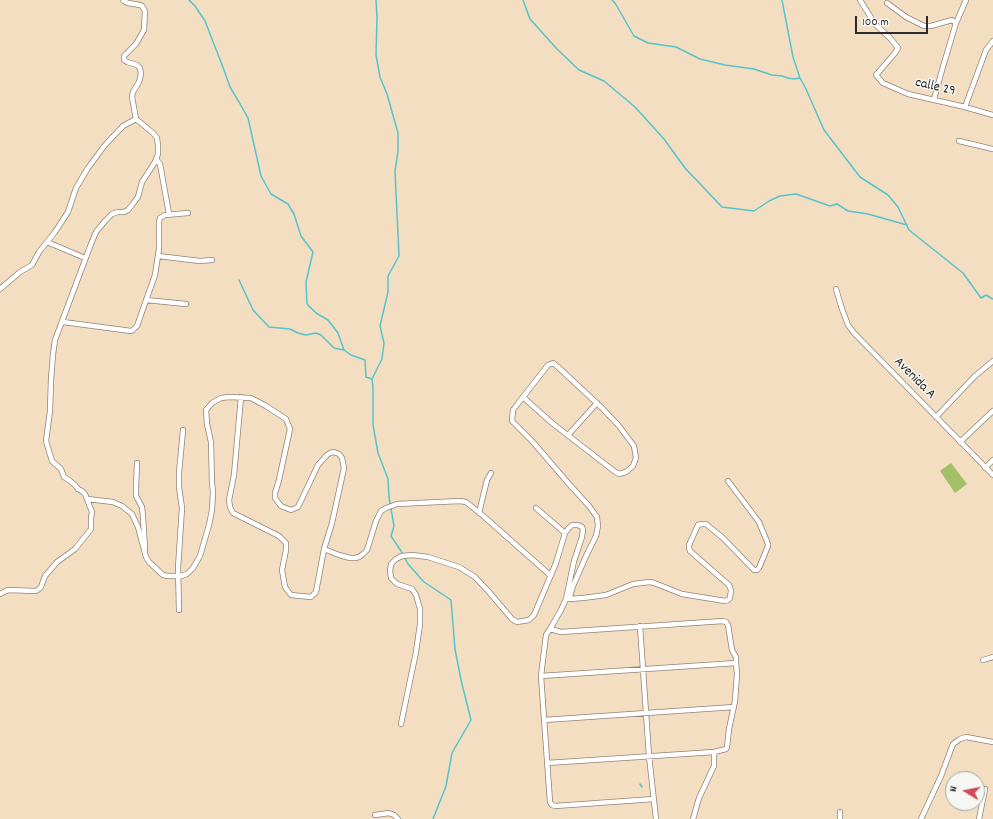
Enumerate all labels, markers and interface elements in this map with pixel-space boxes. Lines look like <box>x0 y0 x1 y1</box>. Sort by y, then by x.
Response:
scale bar <box>857 8 930 34</box>
text: 100 m <box>862 14 889 31</box>
street label: calle 29 <box>913 75 957 101</box>
street label: Avenida A <box>889 354 939 404</box>
north arrow <box>945 771 985 811</box>
text: N <box>946 785 963 793</box>

